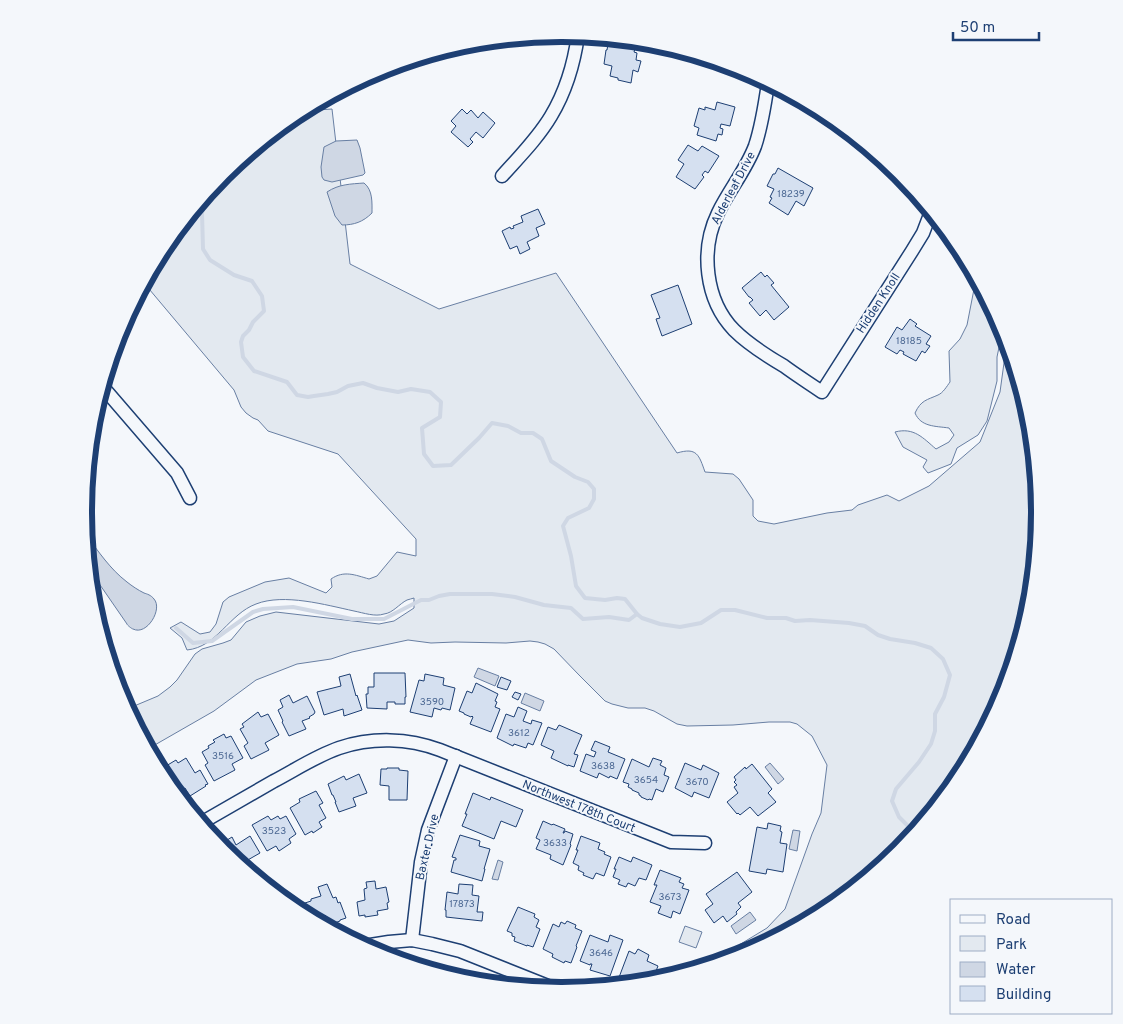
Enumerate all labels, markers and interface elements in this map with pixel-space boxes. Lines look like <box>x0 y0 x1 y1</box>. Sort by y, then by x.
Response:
scale bar <box>953 10 1039 42</box>
text: 50 m <box>960 19 995 38</box>
street label: Alderleaf Drive <box>708 149 760 228</box>
house number: 18239 <box>777 188 805 201</box>
street label: Hidden Knoll <box>853 270 904 337</box>
house number: 18185 <box>896 335 922 348</box>
house number: 3590 <box>420 696 444 709</box>
house number: 3612 <box>508 727 530 740</box>
house number: 3516 <box>212 750 234 763</box>
house number: 3638 <box>591 760 615 773</box>
house number: 3654 <box>634 774 658 787</box>
house number: 3670 <box>685 776 709 789</box>
street label: Northwest 178th Court <box>520 777 638 837</box>
street label: Baxter Drive <box>413 813 443 882</box>
house number: 3523 <box>262 825 286 838</box>
house number: 3633 <box>543 837 567 850</box>
house number: 3673 <box>659 891 681 904</box>
house number: 17873 <box>449 898 475 911</box>
legend <box>950 899 1113 1014</box>
text: Road <box>996 911 1031 930</box>
text: Park <box>996 936 1027 955</box>
house number: 3646 <box>589 947 613 960</box>
text: Water <box>996 961 1036 980</box>
text: Building <box>996 986 1051 1005</box>

